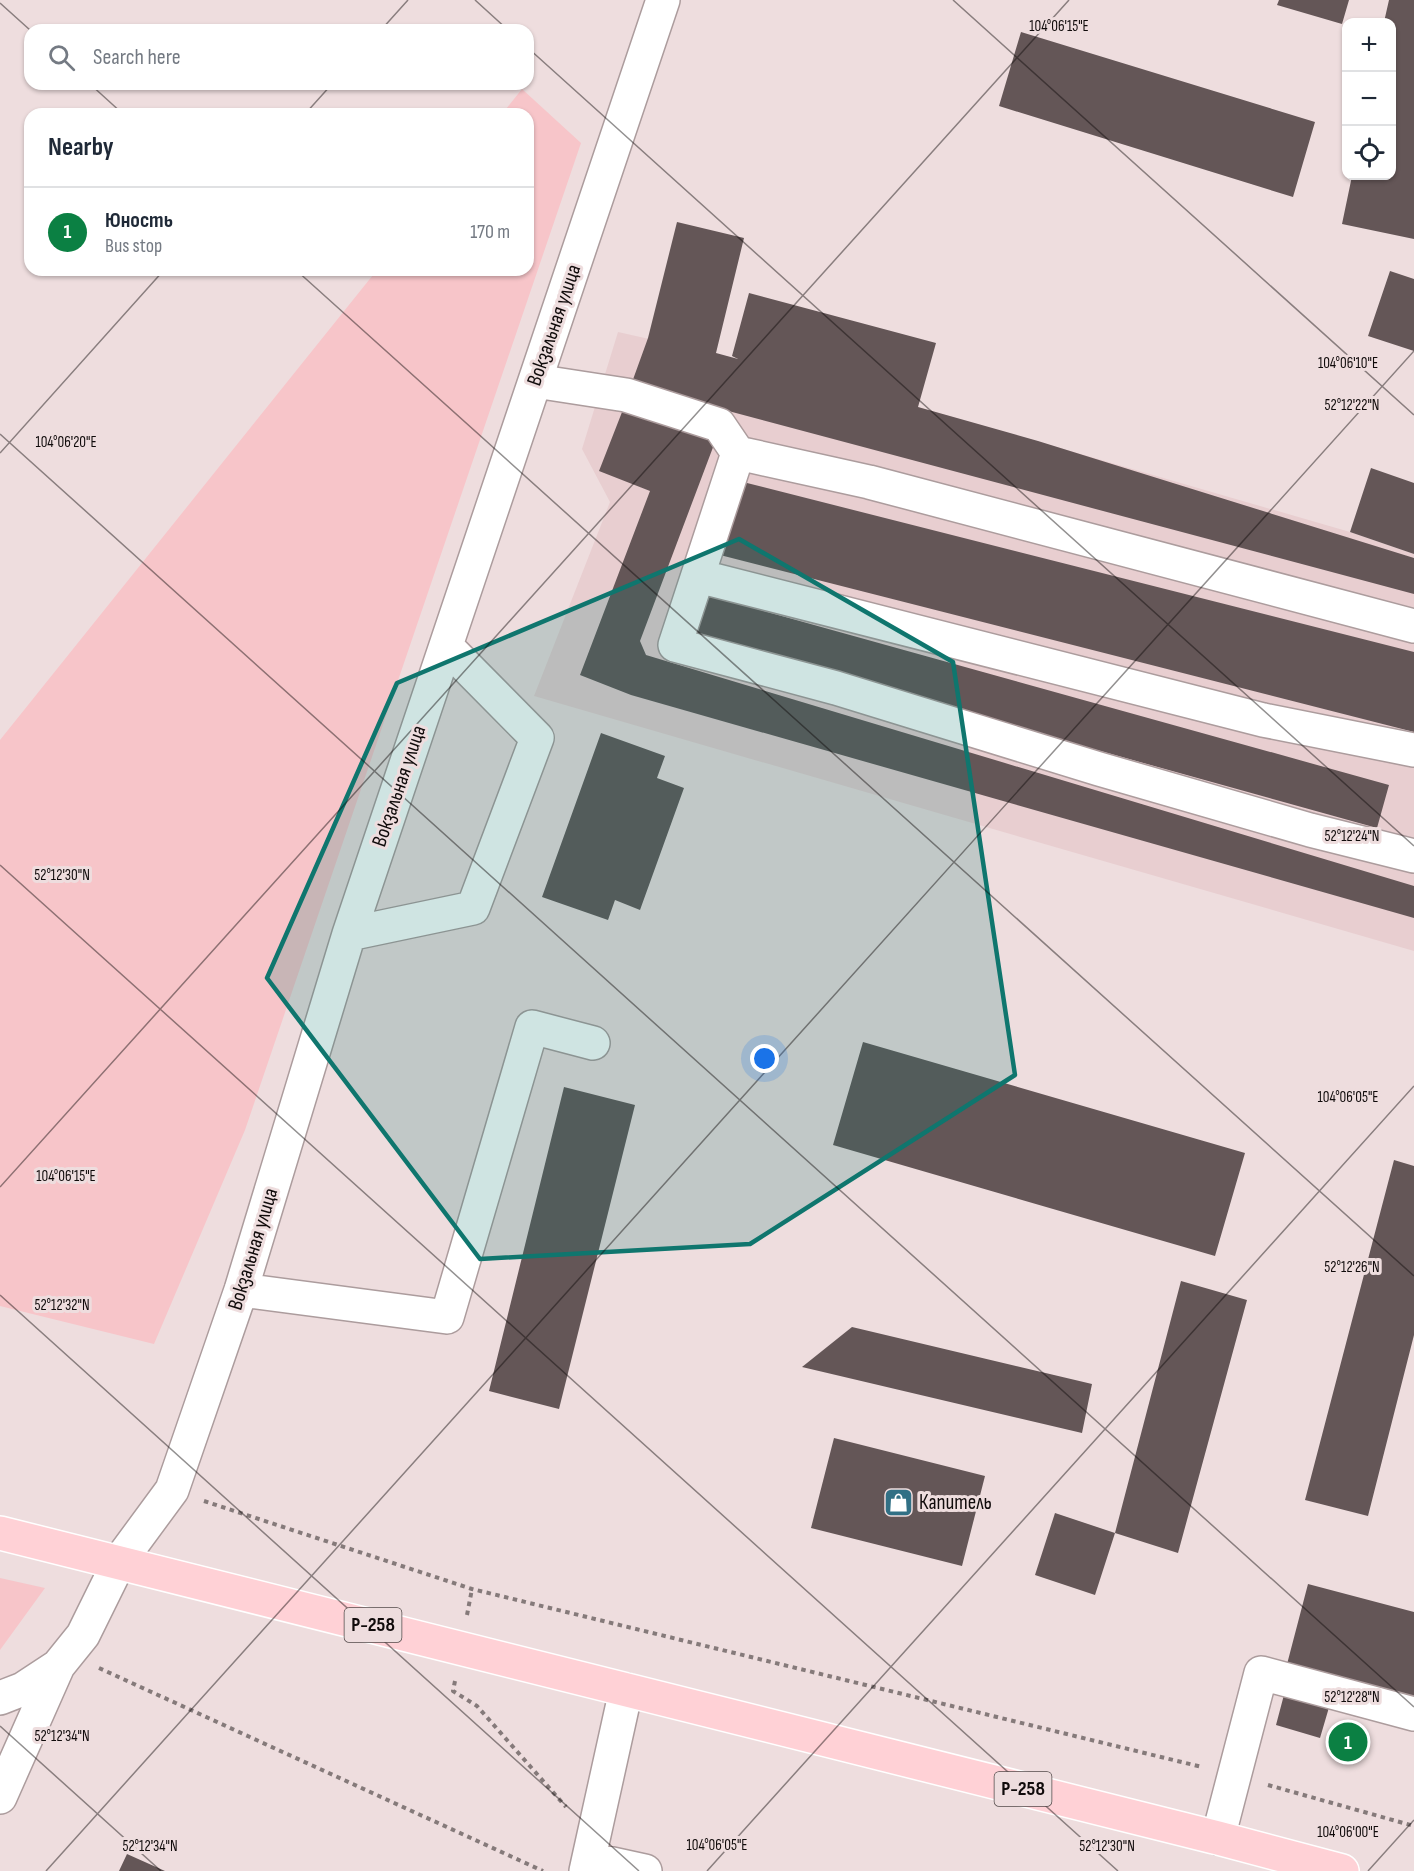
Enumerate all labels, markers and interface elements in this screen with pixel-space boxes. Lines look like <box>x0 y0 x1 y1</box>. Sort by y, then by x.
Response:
text: 104°06'15"E <box>1029 17 1089 36</box>
map controls <box>1342 18 1396 180</box>
button: + <box>1342 18 1396 72</box>
search box <box>24 24 534 90</box>
icon: search <box>45 41 78 74</box>
text: Search here <box>93 44 180 71</box>
button: − <box>1342 72 1396 126</box>
button: locate <box>1342 126 1396 180</box>
text: Nearby <box>48 132 114 163</box>
text: Юность <box>105 207 173 234</box>
text: 1 <box>64 220 71 244</box>
text: 170 m <box>470 220 510 244</box>
text: Bus stop <box>105 234 162 258</box>
street label: Вокзальная улица <box>522 261 586 389</box>
text: 104°06'10"E <box>1318 354 1378 373</box>
text: 52°12'22"N <box>1324 396 1380 415</box>
text: 104°06'20"E <box>35 433 97 452</box>
street label: Вокзальная улица <box>367 722 431 850</box>
text: 52°12'24"N <box>1324 827 1380 846</box>
text: 52°12'30"N <box>34 866 90 885</box>
your location <box>750 1044 779 1073</box>
text: 104°06'05"E <box>1317 1088 1379 1107</box>
text: 104°06'15"E <box>36 1167 96 1186</box>
street label: Вокзальная улица <box>223 1185 283 1313</box>
text: 52°12'26"N <box>1324 1258 1380 1277</box>
text: 52°12'32"N <box>34 1296 90 1315</box>
shop icon: Капитель <box>882 1486 914 1518</box>
place label: Капитель <box>919 1490 992 1515</box>
road number: Р-258 <box>344 1608 401 1642</box>
text: 52°12'28"N <box>1324 1688 1380 1707</box>
pin: 1 <box>1328 1720 1368 1764</box>
text: 52°12'34"N <box>34 1727 90 1746</box>
road number: Р-258 <box>994 1772 1052 1806</box>
text: 104°06'00"E <box>1317 1823 1379 1842</box>
text: 104°06'05"E <box>686 1836 748 1855</box>
text: 52°12'34"N <box>122 1837 178 1856</box>
text: 52°12'30"N <box>1079 1837 1135 1856</box>

